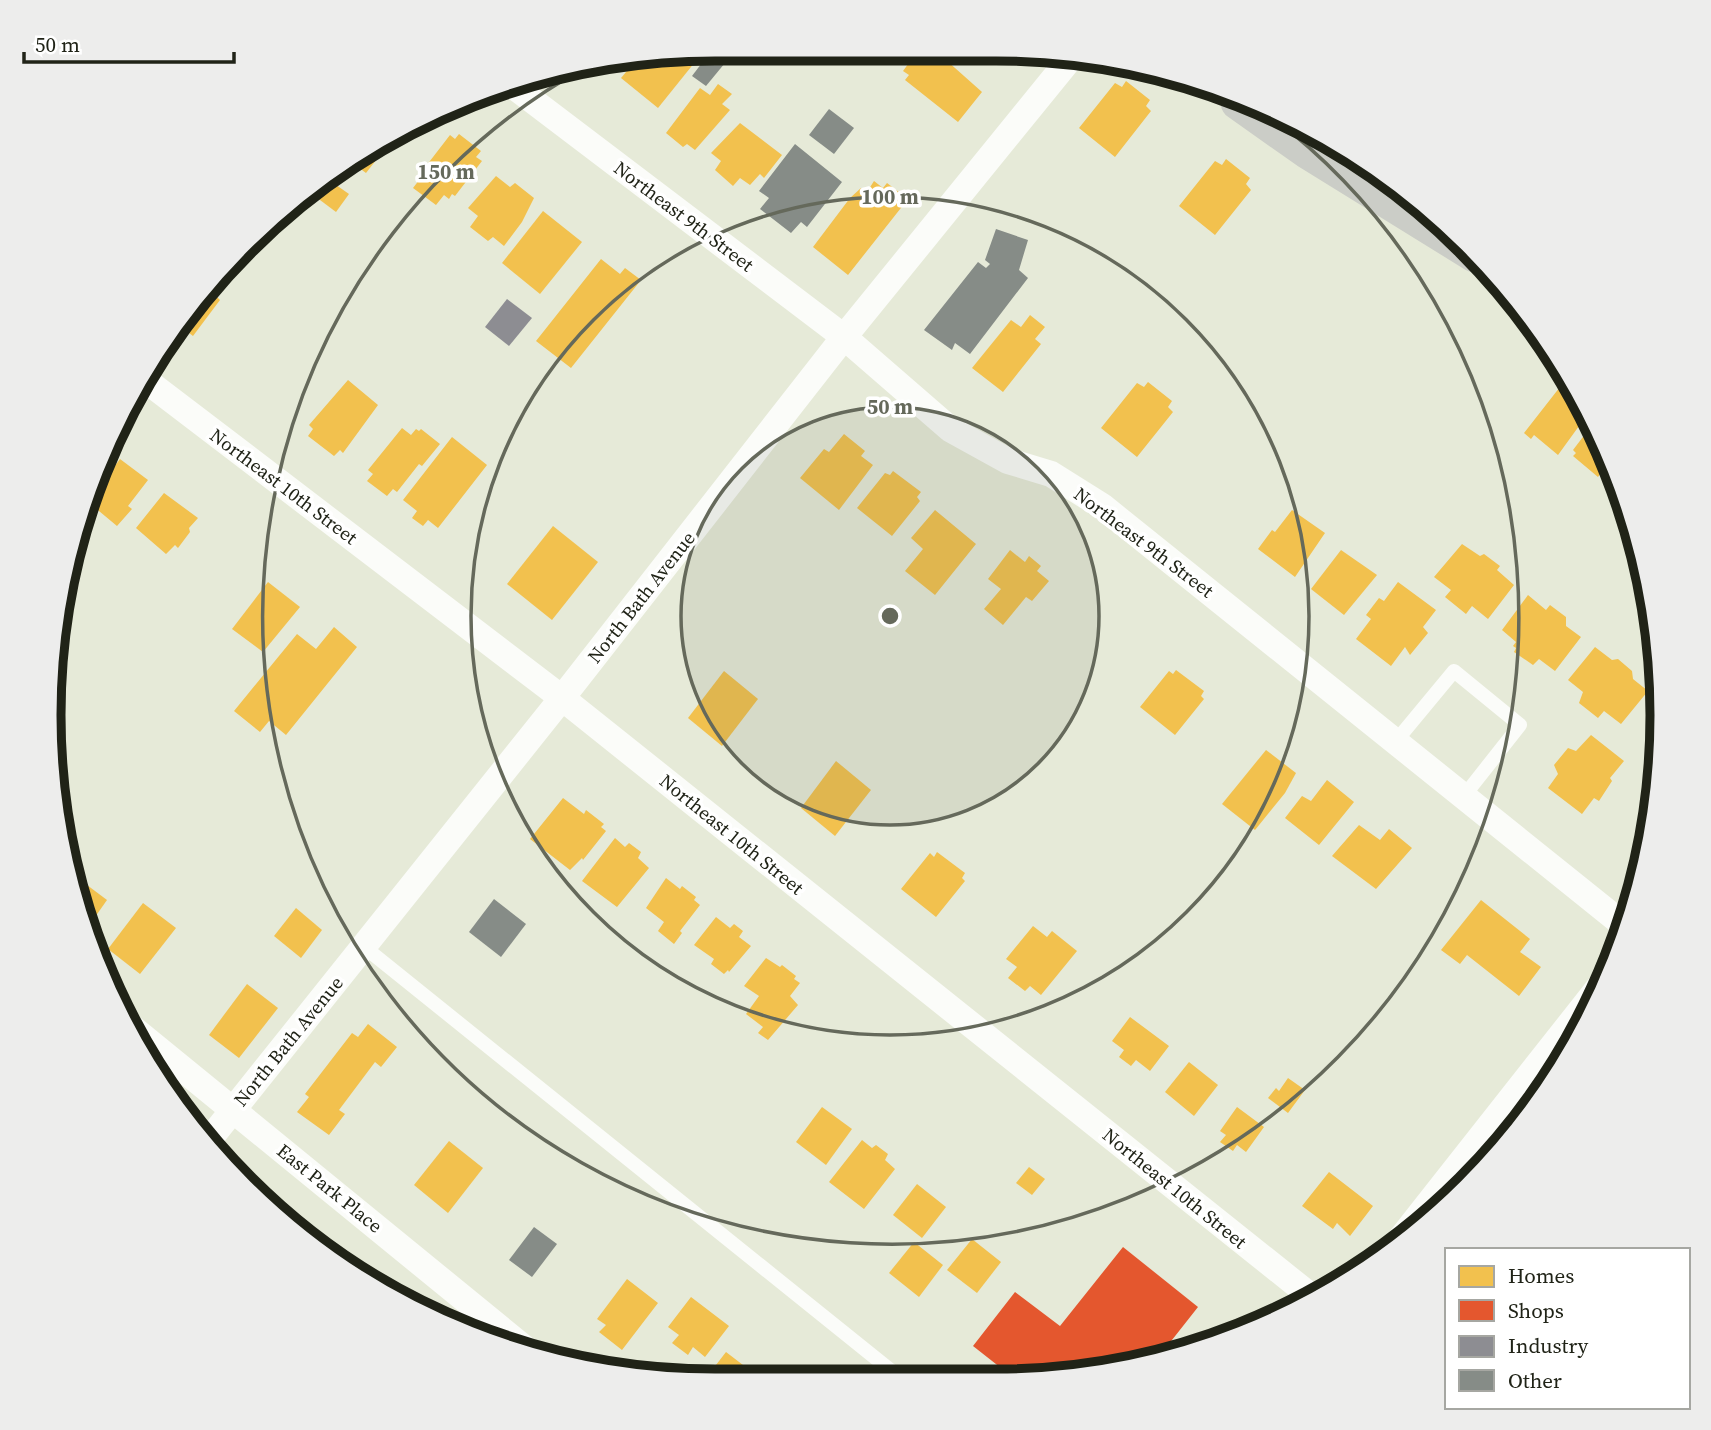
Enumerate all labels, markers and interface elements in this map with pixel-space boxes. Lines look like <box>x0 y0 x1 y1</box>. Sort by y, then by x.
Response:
scale bar <box>24 21 234 65</box>
text: 50 m <box>35 30 80 59</box>
street label: Northeast 9th Street <box>609 155 760 278</box>
text: 150 m <box>417 157 475 186</box>
text: 100 m <box>861 182 919 211</box>
text: 50 m <box>867 392 913 421</box>
street label: Northeast 10th Street <box>205 422 364 551</box>
street label: Northeast 9th Street <box>1069 481 1220 604</box>
street label: North Bath Avenue <box>581 526 701 668</box>
centre of rings <box>878 604 902 628</box>
street label: Northeast 10th Street <box>655 768 810 901</box>
street label: North Bath Avenue <box>227 970 349 1112</box>
street label: Northeast 10th Street <box>1098 1122 1253 1255</box>
street label: East Park Place <box>272 1137 388 1239</box>
legend <box>1445 1248 1690 1409</box>
text: Homes <box>1508 1261 1574 1290</box>
text: Shops <box>1508 1296 1564 1325</box>
text: Industry <box>1508 1331 1588 1360</box>
text: Other <box>1508 1366 1562 1395</box>

